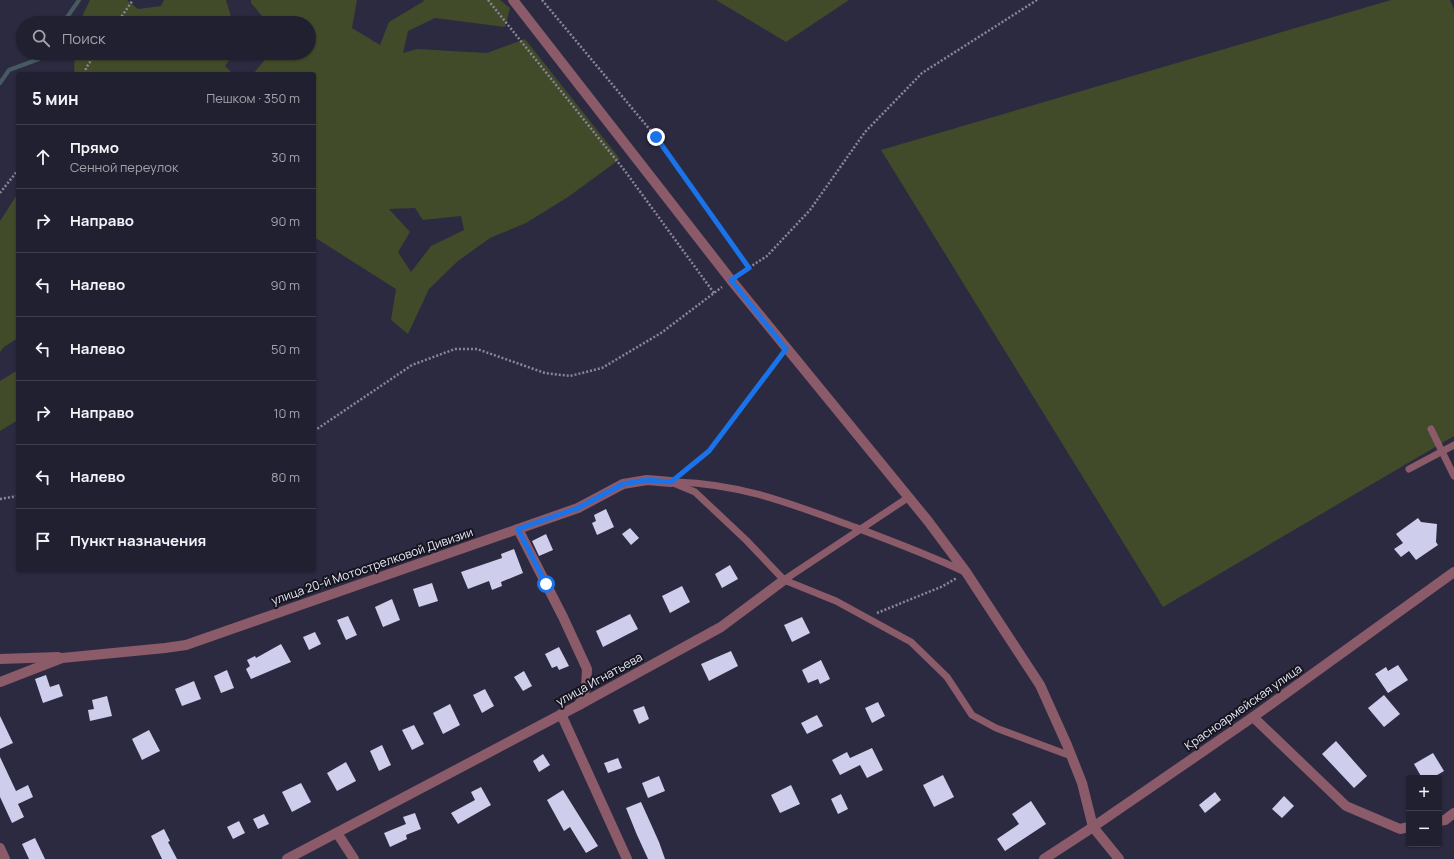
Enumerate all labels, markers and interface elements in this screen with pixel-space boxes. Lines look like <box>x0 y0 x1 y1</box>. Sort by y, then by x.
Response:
search box <box>16 16 316 60</box>
icon: search <box>30 27 52 49</box>
text: Поиск <box>62 28 106 49</box>
text: 5 мин <box>32 87 79 110</box>
text: Пешком · 350 m <box>206 89 300 107</box>
route end <box>647 128 665 146</box>
text: Прямо <box>70 137 119 158</box>
icon: ahead <box>32 146 54 168</box>
text: 30 m <box>271 148 300 166</box>
text: Сенной переулок <box>70 158 178 176</box>
icon: right <box>32 210 54 232</box>
text: Направо <box>70 210 134 231</box>
text: 90 m <box>270 212 300 230</box>
icon: left <box>32 274 54 296</box>
text: Налево <box>70 274 125 295</box>
text: 90 m <box>270 276 300 294</box>
icon: left <box>32 338 54 360</box>
text: Налево <box>70 338 125 359</box>
text: 50 m <box>271 340 300 358</box>
icon: right <box>32 402 54 424</box>
text: Направо <box>70 402 134 423</box>
text: 10 m <box>273 404 300 422</box>
icon: left <box>32 466 54 488</box>
text: Налево <box>70 466 125 487</box>
text: 80 m <box>271 468 300 486</box>
street label: улица 20-й Мотострелковой Дивизии <box>269 523 475 609</box>
icon: arrive <box>32 530 54 552</box>
text: Пункт назначения <box>70 530 206 551</box>
route start <box>537 575 555 593</box>
street label: улица Игнатьева <box>553 648 645 710</box>
street label: Красноармейская улица <box>1181 660 1305 754</box>
map controls <box>1406 775 1442 847</box>
button: + <box>1406 775 1442 811</box>
button: − <box>1406 811 1442 847</box>

